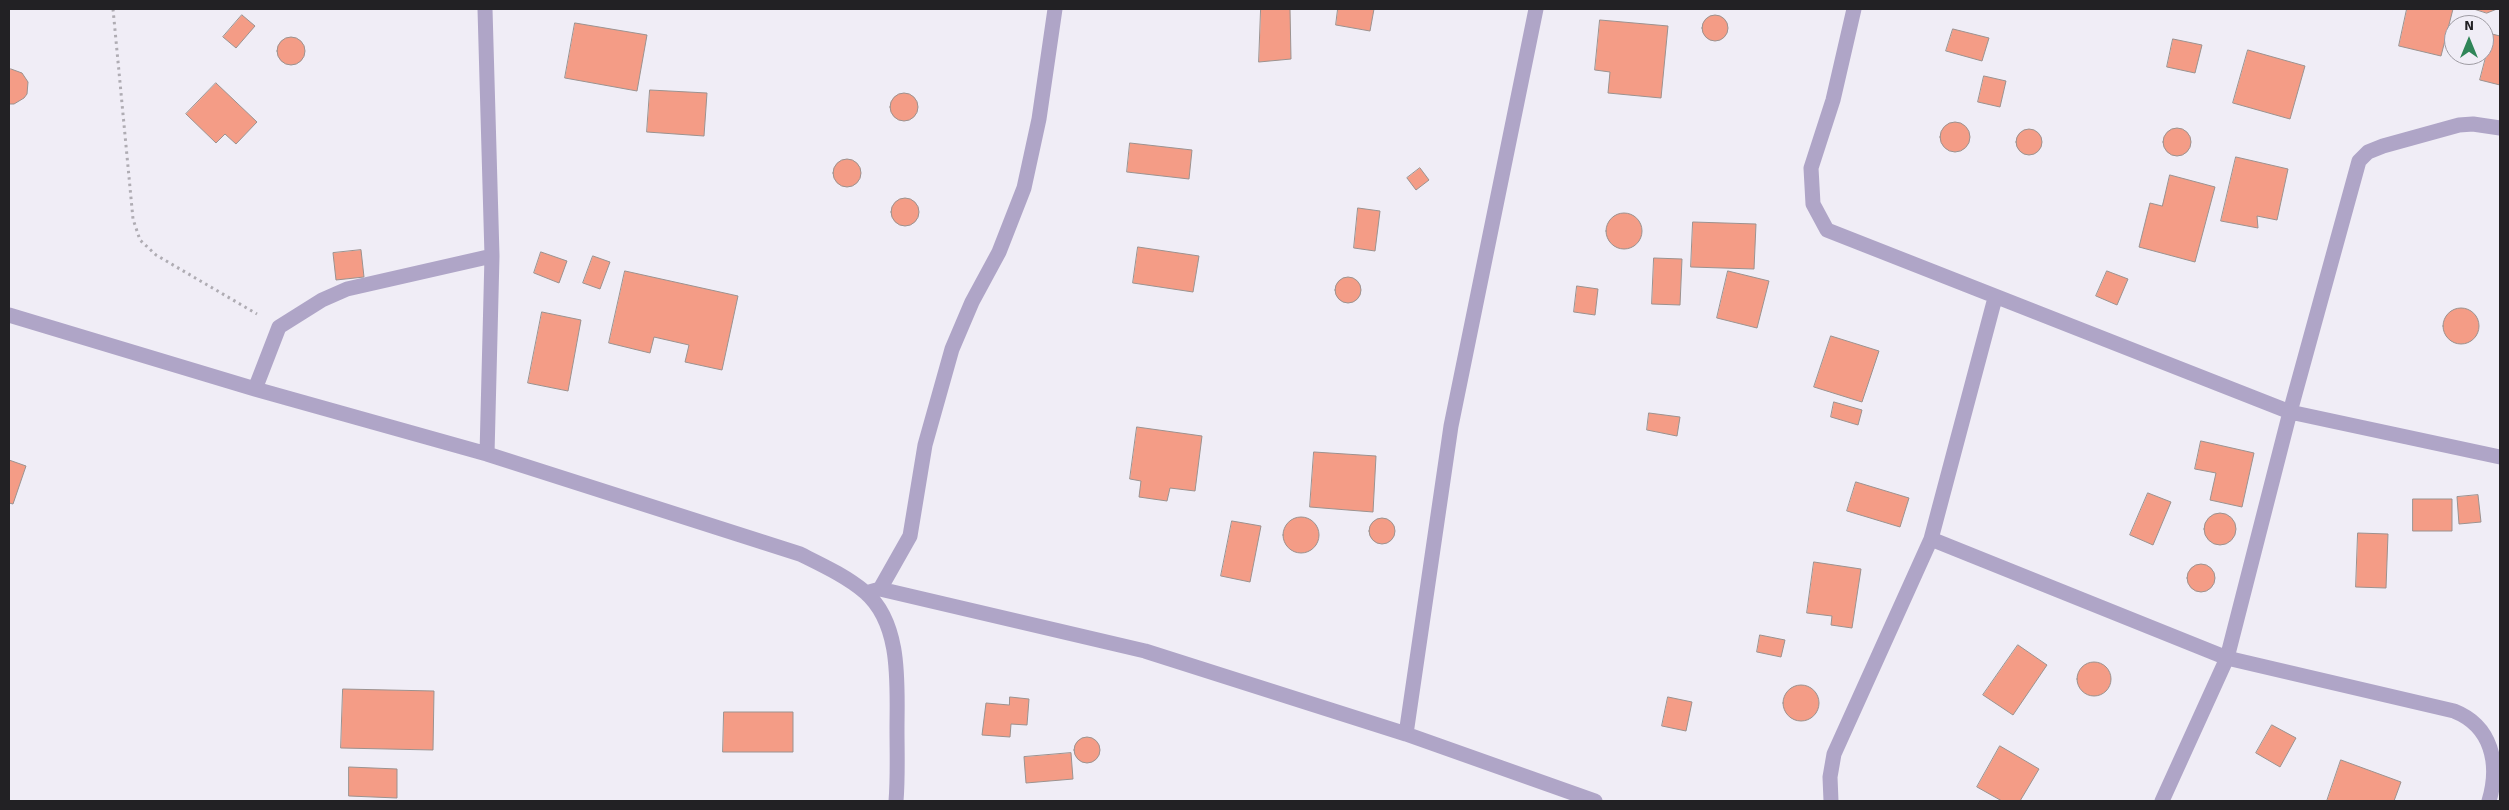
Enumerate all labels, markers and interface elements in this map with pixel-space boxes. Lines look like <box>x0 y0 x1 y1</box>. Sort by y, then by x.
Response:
north arrow <box>2444 15 2494 65</box>
text: N <box>2464 17 2474 34</box>

